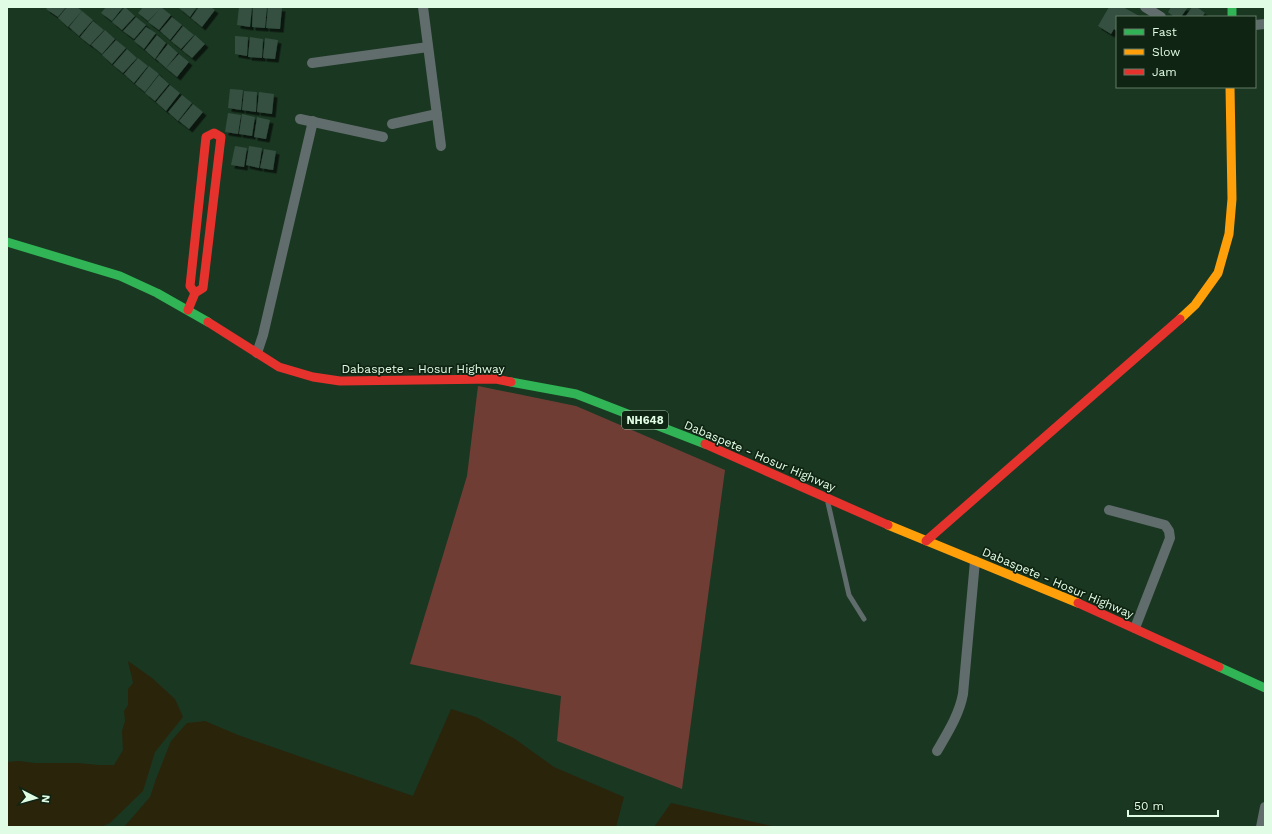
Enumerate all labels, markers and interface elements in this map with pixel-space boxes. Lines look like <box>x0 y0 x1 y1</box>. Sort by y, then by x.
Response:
legend <box>1116 16 1256 88</box>
text: Fast <box>1152 25 1177 39</box>
text: Slow <box>1152 45 1180 59</box>
text: Jam <box>1152 65 1177 79</box>
street label: Dabaspete - Hosur Highway <box>341 362 505 376</box>
road number: NH648 <box>622 411 668 429</box>
street label: Dabaspete - Hosur Highway <box>682 418 839 495</box>
street label: Dabaspete - Hosur Highway <box>980 545 1137 622</box>
north arrow <box>16 778 56 818</box>
scale bar <box>1128 792 1218 818</box>
text: N <box>39 794 52 804</box>
text: 50 m <box>1134 799 1164 813</box>

